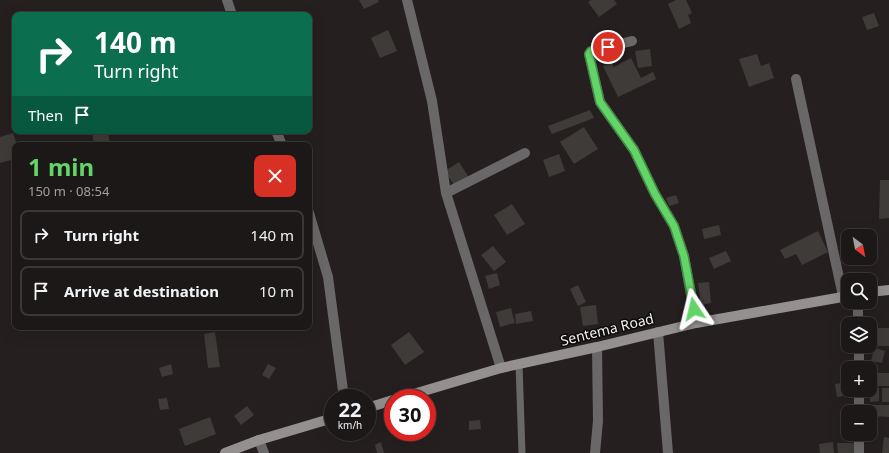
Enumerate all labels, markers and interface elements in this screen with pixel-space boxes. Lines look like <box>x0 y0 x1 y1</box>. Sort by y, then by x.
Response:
text: 140 m <box>94 23 177 61</box>
icon: right <box>28 28 80 80</box>
pin <box>591 30 625 64</box>
icon: arrive <box>597 36 619 58</box>
text: Turn right <box>94 59 178 83</box>
icon: arrive <box>71 104 93 126</box>
text: Then <box>28 105 63 125</box>
text: 1 min <box>28 150 94 183</box>
button: close <box>254 155 296 197</box>
text: 150 m · 08:54 <box>28 182 109 200</box>
icon: right <box>30 224 52 246</box>
text: Turn right <box>64 225 139 245</box>
text: 140 m <box>250 225 294 245</box>
north arrow <box>841 229 877 265</box>
map controls <box>841 229 877 441</box>
button: search <box>841 273 877 309</box>
icon: arrive <box>30 280 52 302</box>
text: Arrive at destination <box>64 281 219 301</box>
text: 10 m <box>259 281 294 301</box>
position arrow <box>673 288 715 330</box>
street label: Sentema Road <box>558 308 656 350</box>
button: layers <box>841 317 877 353</box>
button: + <box>841 361 877 397</box>
speed limit sign: 30 <box>384 389 436 441</box>
text: 22 <box>339 396 361 423</box>
button: − <box>841 405 877 441</box>
text: km/h <box>338 418 362 432</box>

